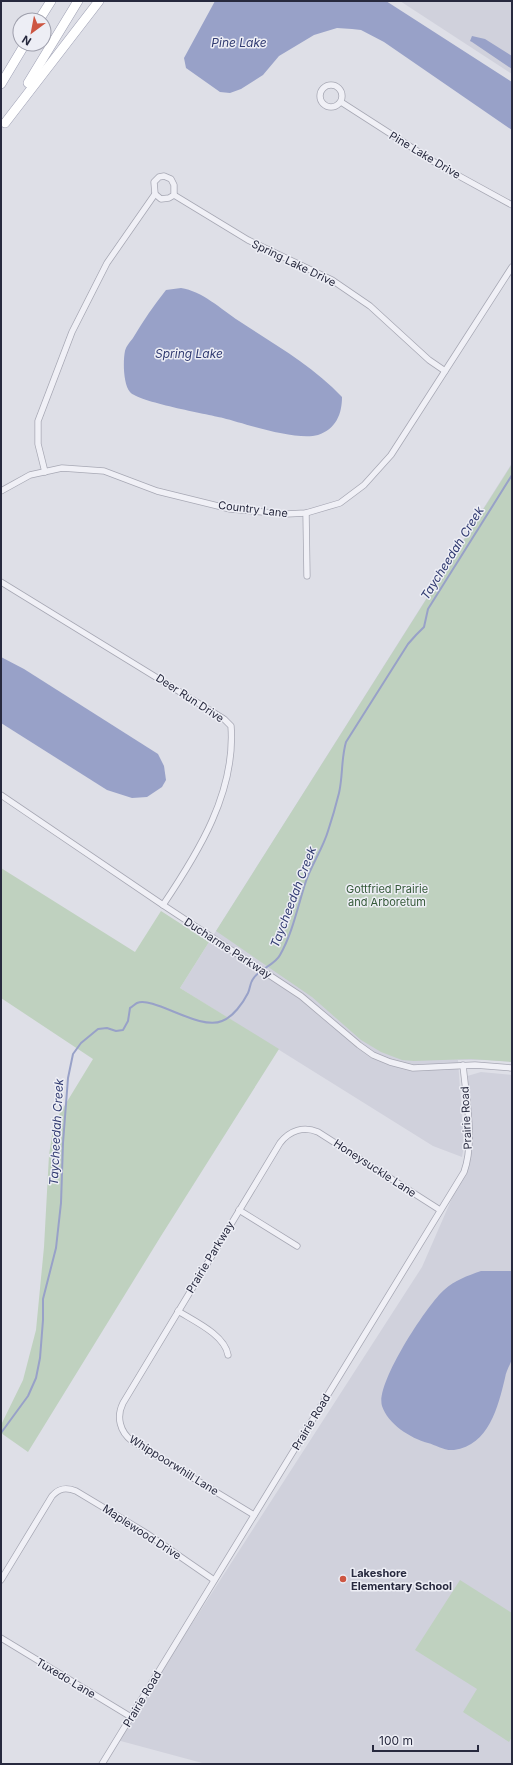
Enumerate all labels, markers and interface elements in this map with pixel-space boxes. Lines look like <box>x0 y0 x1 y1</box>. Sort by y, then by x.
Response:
north arrow <box>12 12 52 52</box>
text: N <box>19 32 34 49</box>
water label: Pine Lake <box>211 35 267 50</box>
street label: Pine Lake Drive <box>387 128 463 182</box>
street label: Spring Lake Drive <box>250 237 338 289</box>
water label: Spring Lake <box>155 346 223 361</box>
street label: Country Lane <box>217 498 289 520</box>
water label: Taycheedah Creek <box>417 503 487 602</box>
street label: Deer Run Drive <box>153 671 227 725</box>
water label: Taycheedah Creek <box>267 844 319 950</box>
park label: Gottfried Prairie and Arboretum <box>346 882 428 909</box>
street label: Ducharme Parkway <box>182 914 274 982</box>
water label: Taycheedah Creek <box>46 1078 66 1186</box>
street label: Prairie Road <box>457 1086 475 1150</box>
street label: Honeysuckle Lane <box>331 1136 419 1200</box>
street label: Prairie Parkway <box>183 1219 237 1295</box>
street label: Prairie Road <box>289 1391 333 1453</box>
street label: Whippoorwhill Lane <box>127 1432 221 1498</box>
street label: Maplewood Drive <box>100 1501 184 1563</box>
place label: Lakeshore Elementary School <box>351 1566 452 1593</box>
marker: Lakeshore Elementary School <box>338 1574 348 1584</box>
street label: Tuxedo Lane <box>34 1655 98 1701</box>
street label: Prairie Road <box>120 1668 164 1730</box>
scale bar <box>373 1727 478 1753</box>
text: 100 m <box>379 1733 413 1748</box>

